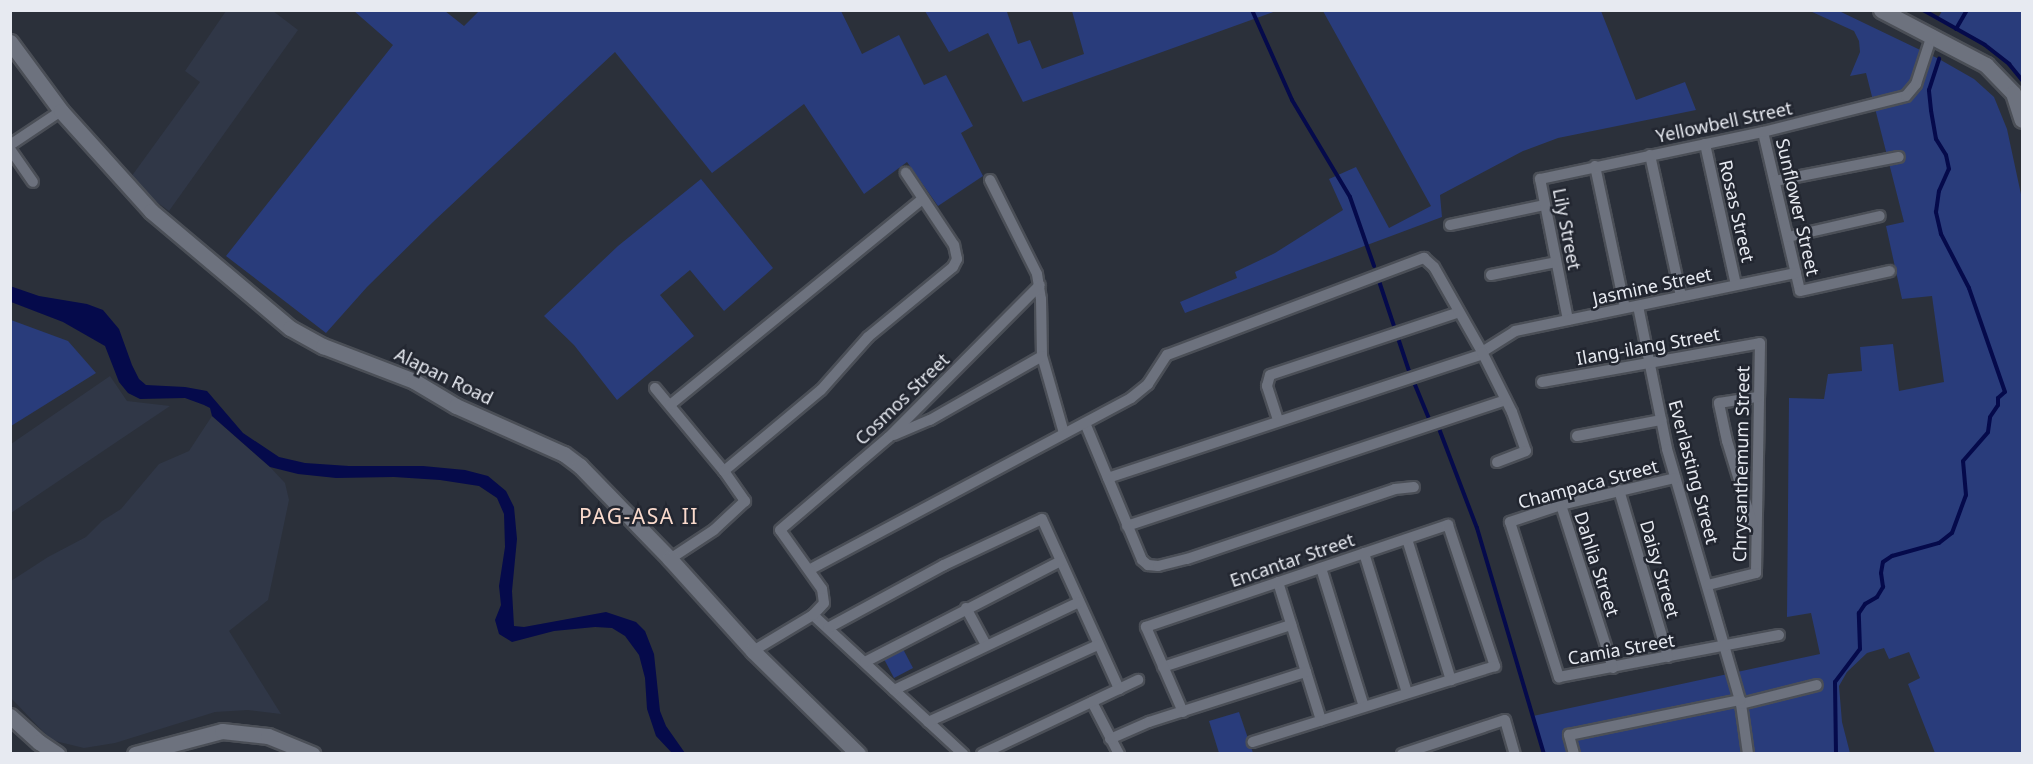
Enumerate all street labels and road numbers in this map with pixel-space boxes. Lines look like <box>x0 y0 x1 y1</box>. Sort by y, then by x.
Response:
street label: Yellowbell Street <box>1654 97 1794 147</box>
street label: Sunflower Street <box>1772 136 1824 278</box>
street label: Rosas Street <box>1715 158 1759 264</box>
street label: Lily Street <box>1548 186 1586 272</box>
street label: Jasmine Street <box>1590 263 1714 309</box>
street label: Ilang-ilang Street <box>1575 323 1721 369</box>
street label: Alapan Road <box>391 343 497 409</box>
street label: Cosmos Street <box>851 349 953 449</box>
street label: Chrysanthemum Street <box>1728 366 1754 562</box>
street label: Everlasting Street <box>1664 398 1724 546</box>
street label: Champaca Street <box>1516 455 1660 513</box>
street label: Dahlia Street <box>1570 509 1624 619</box>
street label: Daisy Street <box>1636 518 1684 620</box>
street label: Encantar Street <box>1227 529 1357 591</box>
street label: Camia Street <box>1566 629 1676 669</box>

